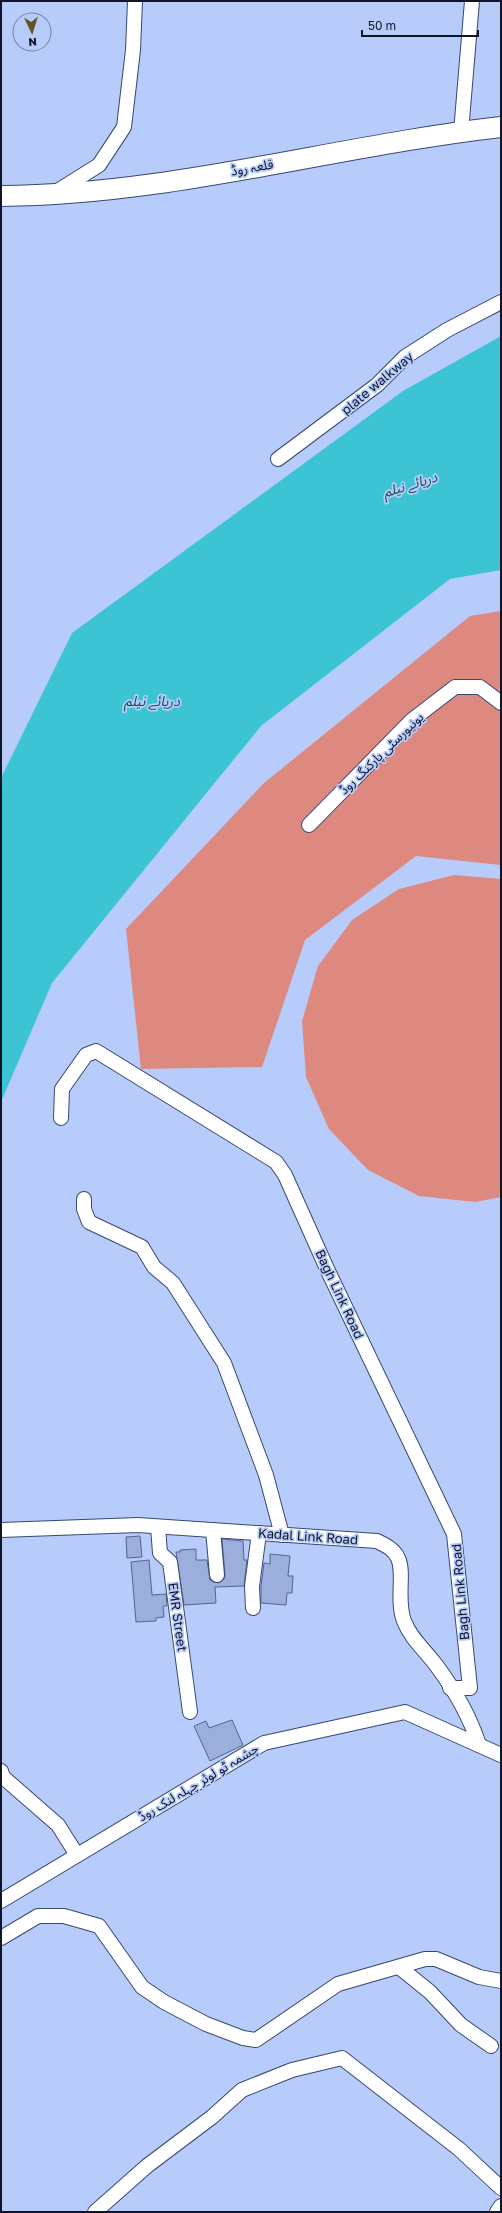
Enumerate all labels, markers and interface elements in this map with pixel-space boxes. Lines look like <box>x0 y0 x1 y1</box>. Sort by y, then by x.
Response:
north arrow <box>12 12 52 52</box>
scale bar <box>362 12 478 38</box>
text: 50 m <box>368 18 396 33</box>
text: N <box>28 36 37 49</box>
street label: قلعہ روڈ <box>230 155 275 179</box>
street label: plate walkway <box>338 348 417 418</box>
water label: دریائے نیلم <box>380 468 440 503</box>
water label: دریائے نیلم <box>123 692 180 712</box>
street label: یونیورسٹی پارکنگ روڈ <box>335 709 428 799</box>
street label: Bagh Link Road <box>312 1247 368 1341</box>
street label: Kadal Link Road <box>257 1525 359 1547</box>
street label: Bagh Link Road <box>448 1543 472 1641</box>
street label: EMR Street <box>165 1581 191 1653</box>
street label: چشمہ ٹو لوئر چہلہ لنک روڈ <box>135 1740 262 1826</box>

